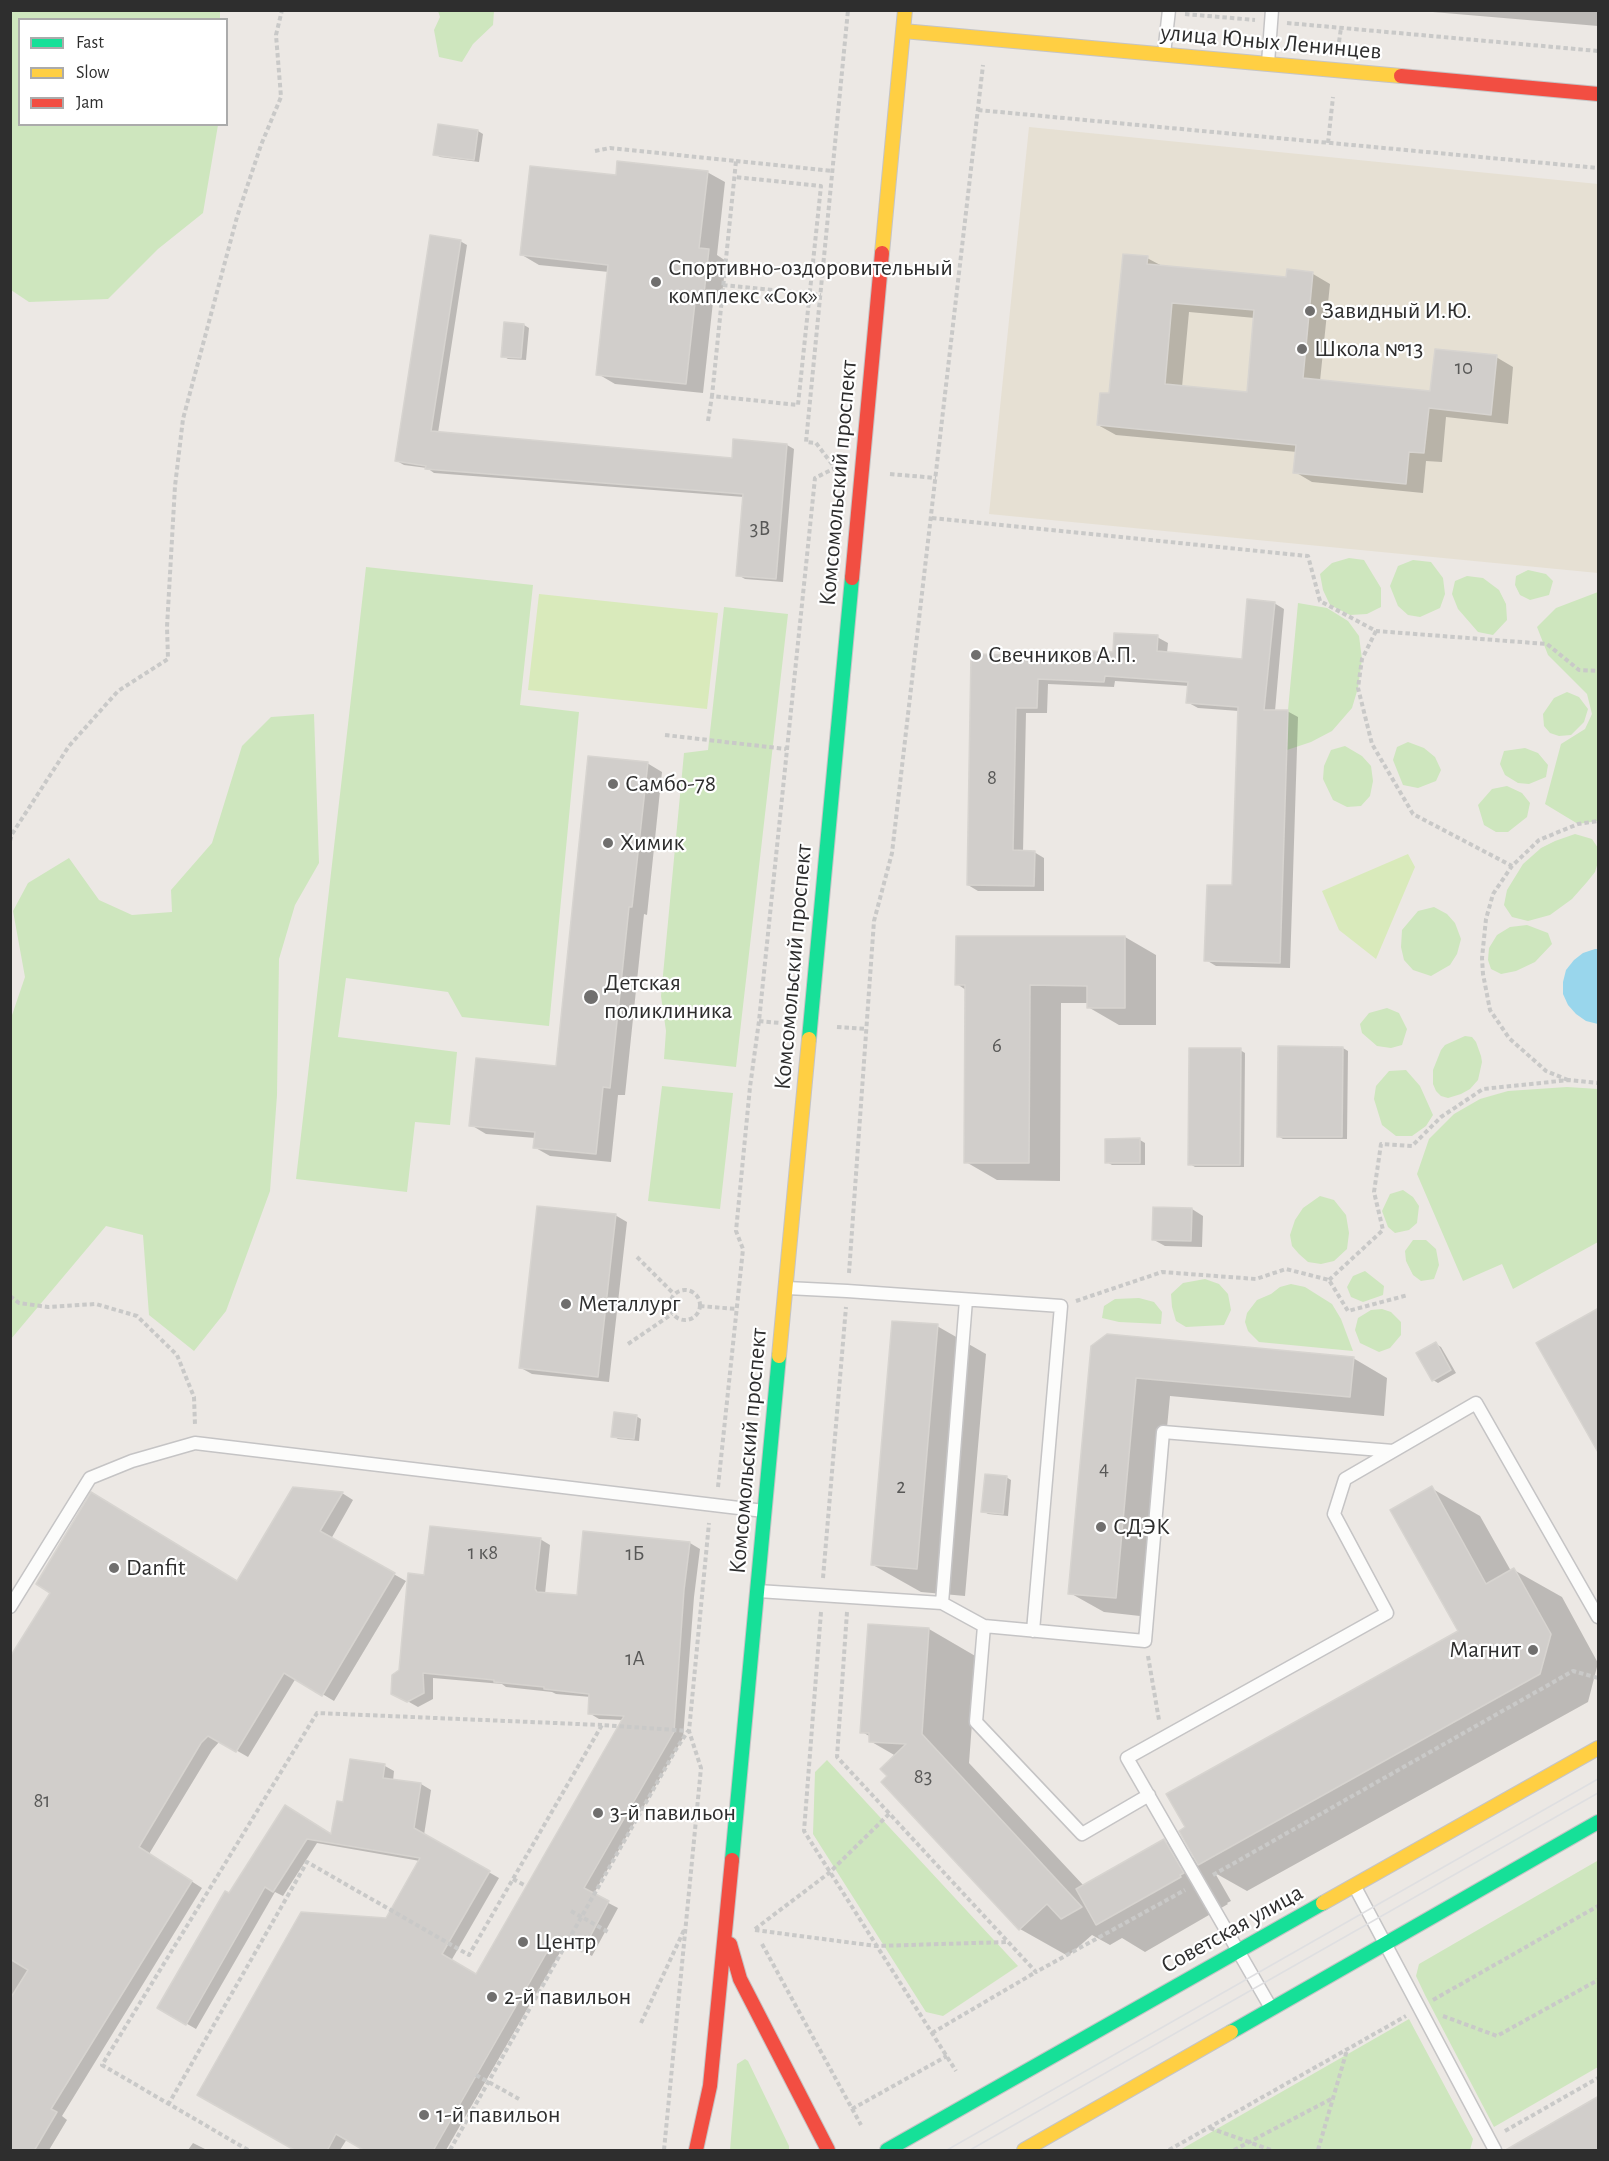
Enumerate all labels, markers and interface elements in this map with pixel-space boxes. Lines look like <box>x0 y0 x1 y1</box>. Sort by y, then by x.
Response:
legend <box>18 18 228 126</box>
street label: улица Юных Ленинцев <box>1159 18 1383 66</box>
text: Fast <box>76 34 104 52</box>
text: Slow <box>76 64 109 82</box>
text: Jam <box>76 94 104 112</box>
place label: Спортивно-оздоровительный комплекс «Сок» <box>668 254 953 310</box>
marker: Спортивно-оздоровительный комплекс «Сок» <box>649 275 663 289</box>
place label: Завидный И.Ю. <box>1322 297 1472 325</box>
marker: Завидный И.Ю. <box>1303 304 1317 318</box>
place label: Школа №13 <box>1314 335 1423 363</box>
marker: Школа №13 <box>1295 342 1309 356</box>
house number: 10 <box>1455 355 1473 381</box>
street label: Комсомольский проспект <box>813 359 863 607</box>
house number: 3В <box>750 516 770 542</box>
place label: Свечников А.П. <box>988 641 1136 669</box>
marker: Свечников А.П. <box>969 648 983 662</box>
house number: 8 <box>987 765 997 791</box>
place label: Самбо-78 <box>625 770 716 798</box>
marker: Самбо-78 <box>606 777 620 791</box>
place label: Химик <box>620 829 685 857</box>
marker: Химик <box>601 836 615 850</box>
street label: Комсомольский проспект <box>768 843 818 1091</box>
place label: Детская поликлиника <box>604 969 732 1025</box>
marker: Детская поликлиника <box>582 988 600 1006</box>
house number: 6 <box>992 1033 1002 1059</box>
place label: Металлург <box>578 1290 680 1318</box>
marker: Металлург <box>559 1297 573 1311</box>
street label: Комсомольский проспект <box>723 1327 773 1575</box>
house number: 4 <box>1099 1456 1109 1482</box>
house number: 2 <box>896 1474 906 1500</box>
place label: СДЭК <box>1113 1513 1170 1541</box>
marker: СДЭК <box>1094 1520 1108 1534</box>
house number: 1 к8 <box>468 1540 498 1566</box>
house number: 1Б <box>625 1541 645 1567</box>
place label: Danfit <box>126 1554 185 1582</box>
marker: Danfit <box>107 1561 121 1575</box>
place label: Магнит <box>1449 1636 1521 1664</box>
marker: Магнит <box>1526 1643 1540 1657</box>
house number: 1А <box>625 1646 645 1672</box>
house number: 83 <box>914 1764 932 1790</box>
house number: 81 <box>33 1788 51 1814</box>
place label: 3-й павильон <box>610 1799 736 1827</box>
marker: 3-й павильон <box>591 1806 605 1820</box>
street label: Советская улица <box>1156 1878 1308 1980</box>
place label: Центр <box>535 1928 596 1956</box>
marker: Центр <box>516 1935 530 1949</box>
place label: 2-й павильон <box>504 1983 631 2011</box>
marker: 2-й павильон <box>485 1990 499 2004</box>
place label: 1-й павильон <box>436 2101 561 2129</box>
marker: 1-й павильон <box>417 2108 431 2122</box>

